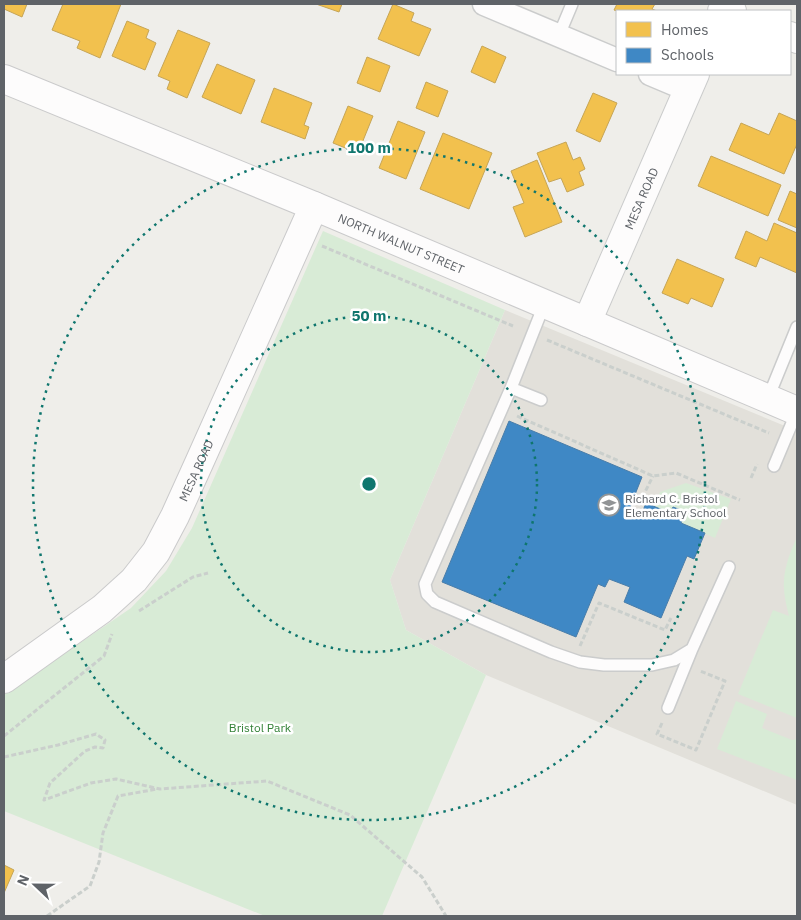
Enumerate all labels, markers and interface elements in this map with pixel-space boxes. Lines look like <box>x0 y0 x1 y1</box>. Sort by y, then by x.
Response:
legend <box>616 10 791 75</box>
text: Homes <box>661 20 709 39</box>
text: Schools <box>661 45 714 64</box>
text: 100 m <box>347 138 391 157</box>
street label: MESA ROAD <box>621 165 661 231</box>
street label: NORTH WALNUT STREET <box>336 210 467 277</box>
text: 50 m <box>352 306 386 325</box>
street label: MESA ROAD <box>175 437 216 504</box>
centre of rings <box>360 475 378 493</box>
place label: Richard C. Bristol Elementary School <box>625 491 726 520</box>
school or university icon: Richard C. Bristol Elementary School <box>597 493 621 517</box>
park label: Bristol Park <box>229 720 292 735</box>
north arrow <box>10 860 60 910</box>
text: N <box>13 872 33 888</box>

